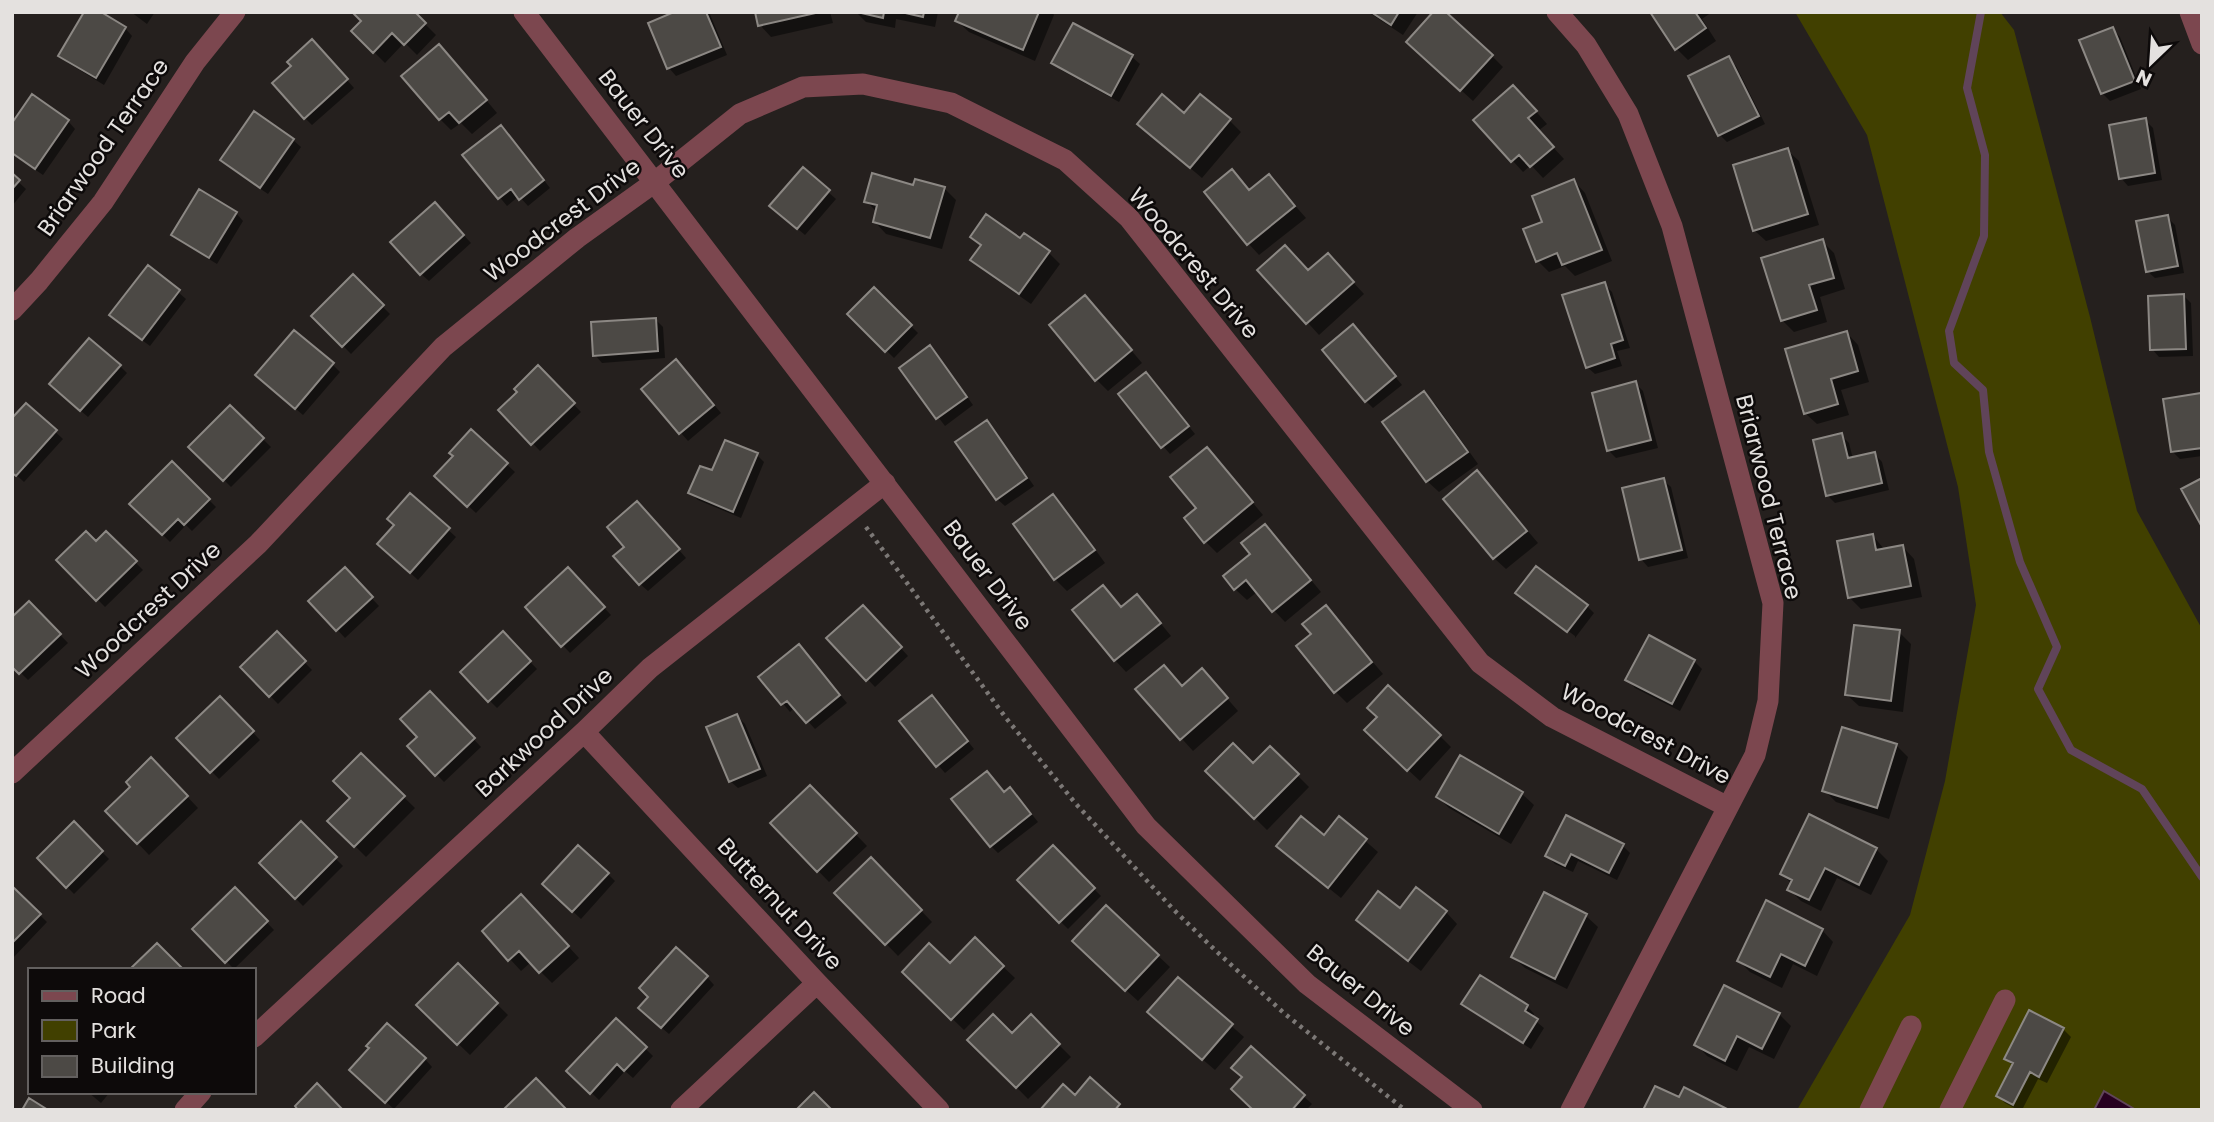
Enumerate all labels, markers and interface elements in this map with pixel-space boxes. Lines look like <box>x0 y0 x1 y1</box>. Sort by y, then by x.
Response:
north arrow <box>2116 28 2186 98</box>
street label: Briarwood Terrace <box>30 52 176 242</box>
street label: Bauer Drive <box>591 63 697 185</box>
text: N <box>2132 63 2156 93</box>
street label: Woodcrest Drive <box>477 151 647 289</box>
street label: Woodcrest Drive <box>1121 181 1267 345</box>
street label: Briarwood Terrace <box>1728 391 1810 603</box>
street label: Bauer Drive <box>936 513 1040 637</box>
street label: Woodcrest Drive <box>68 534 228 686</box>
street label: Barkwood Drive <box>468 660 620 804</box>
street label: Woodcrest Drive <box>1555 676 1737 792</box>
street label: Butternut Drive <box>710 831 850 977</box>
street label: Bauer Drive <box>1300 936 1422 1044</box>
legend <box>28 968 256 1094</box>
text: Road <box>91 981 146 1010</box>
text: Park <box>91 1016 136 1045</box>
text: Building <box>91 1051 175 1080</box>

